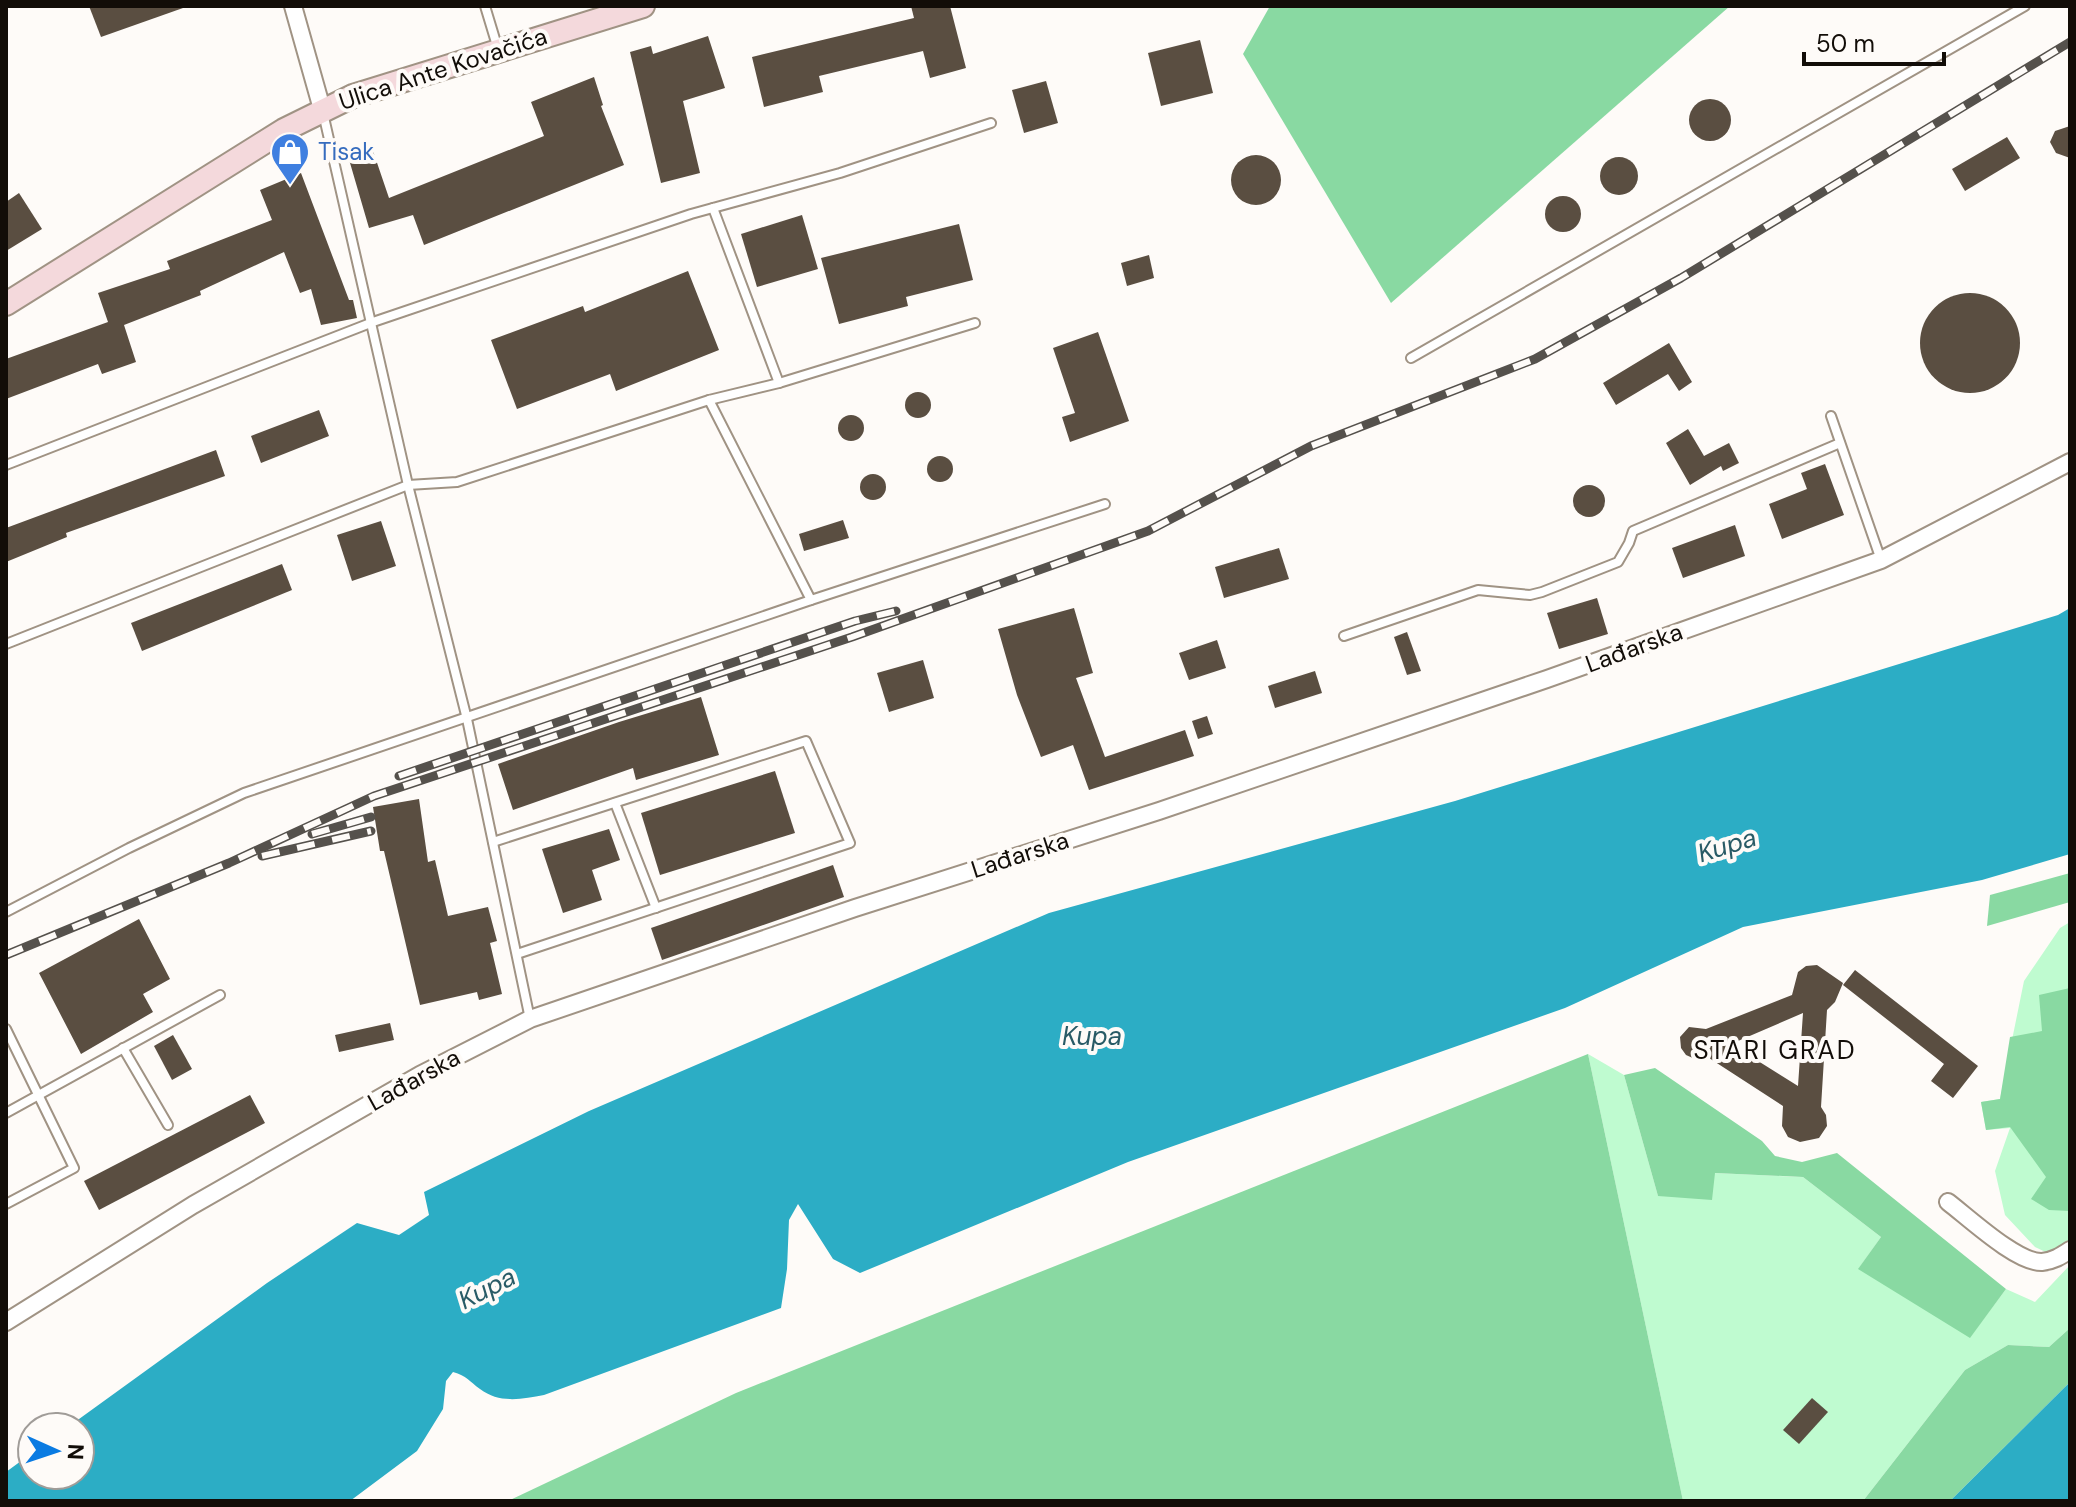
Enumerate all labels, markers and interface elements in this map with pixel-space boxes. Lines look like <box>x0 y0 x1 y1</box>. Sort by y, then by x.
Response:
scale bar <box>1804 16 1944 66</box>
street label: Ulica Ante Kovačića <box>335 20 551 117</box>
text: 50 m <box>1816 28 1875 59</box>
shop icon: Tisak <box>269 131 311 186</box>
place label: Tisak <box>318 136 374 167</box>
street label: Lađarska <box>1581 616 1687 679</box>
water label: Kupa <box>1693 820 1761 870</box>
street label: Lađarska <box>967 824 1073 885</box>
water label: Kupa <box>1062 1019 1122 1053</box>
district label: STARI GRAD <box>1693 1033 1857 1067</box>
street label: Lađarska <box>362 1042 465 1118</box>
water label: Kupa <box>453 1259 521 1317</box>
north arrow <box>16 1411 96 1491</box>
text: N <box>61 1443 90 1461</box>

